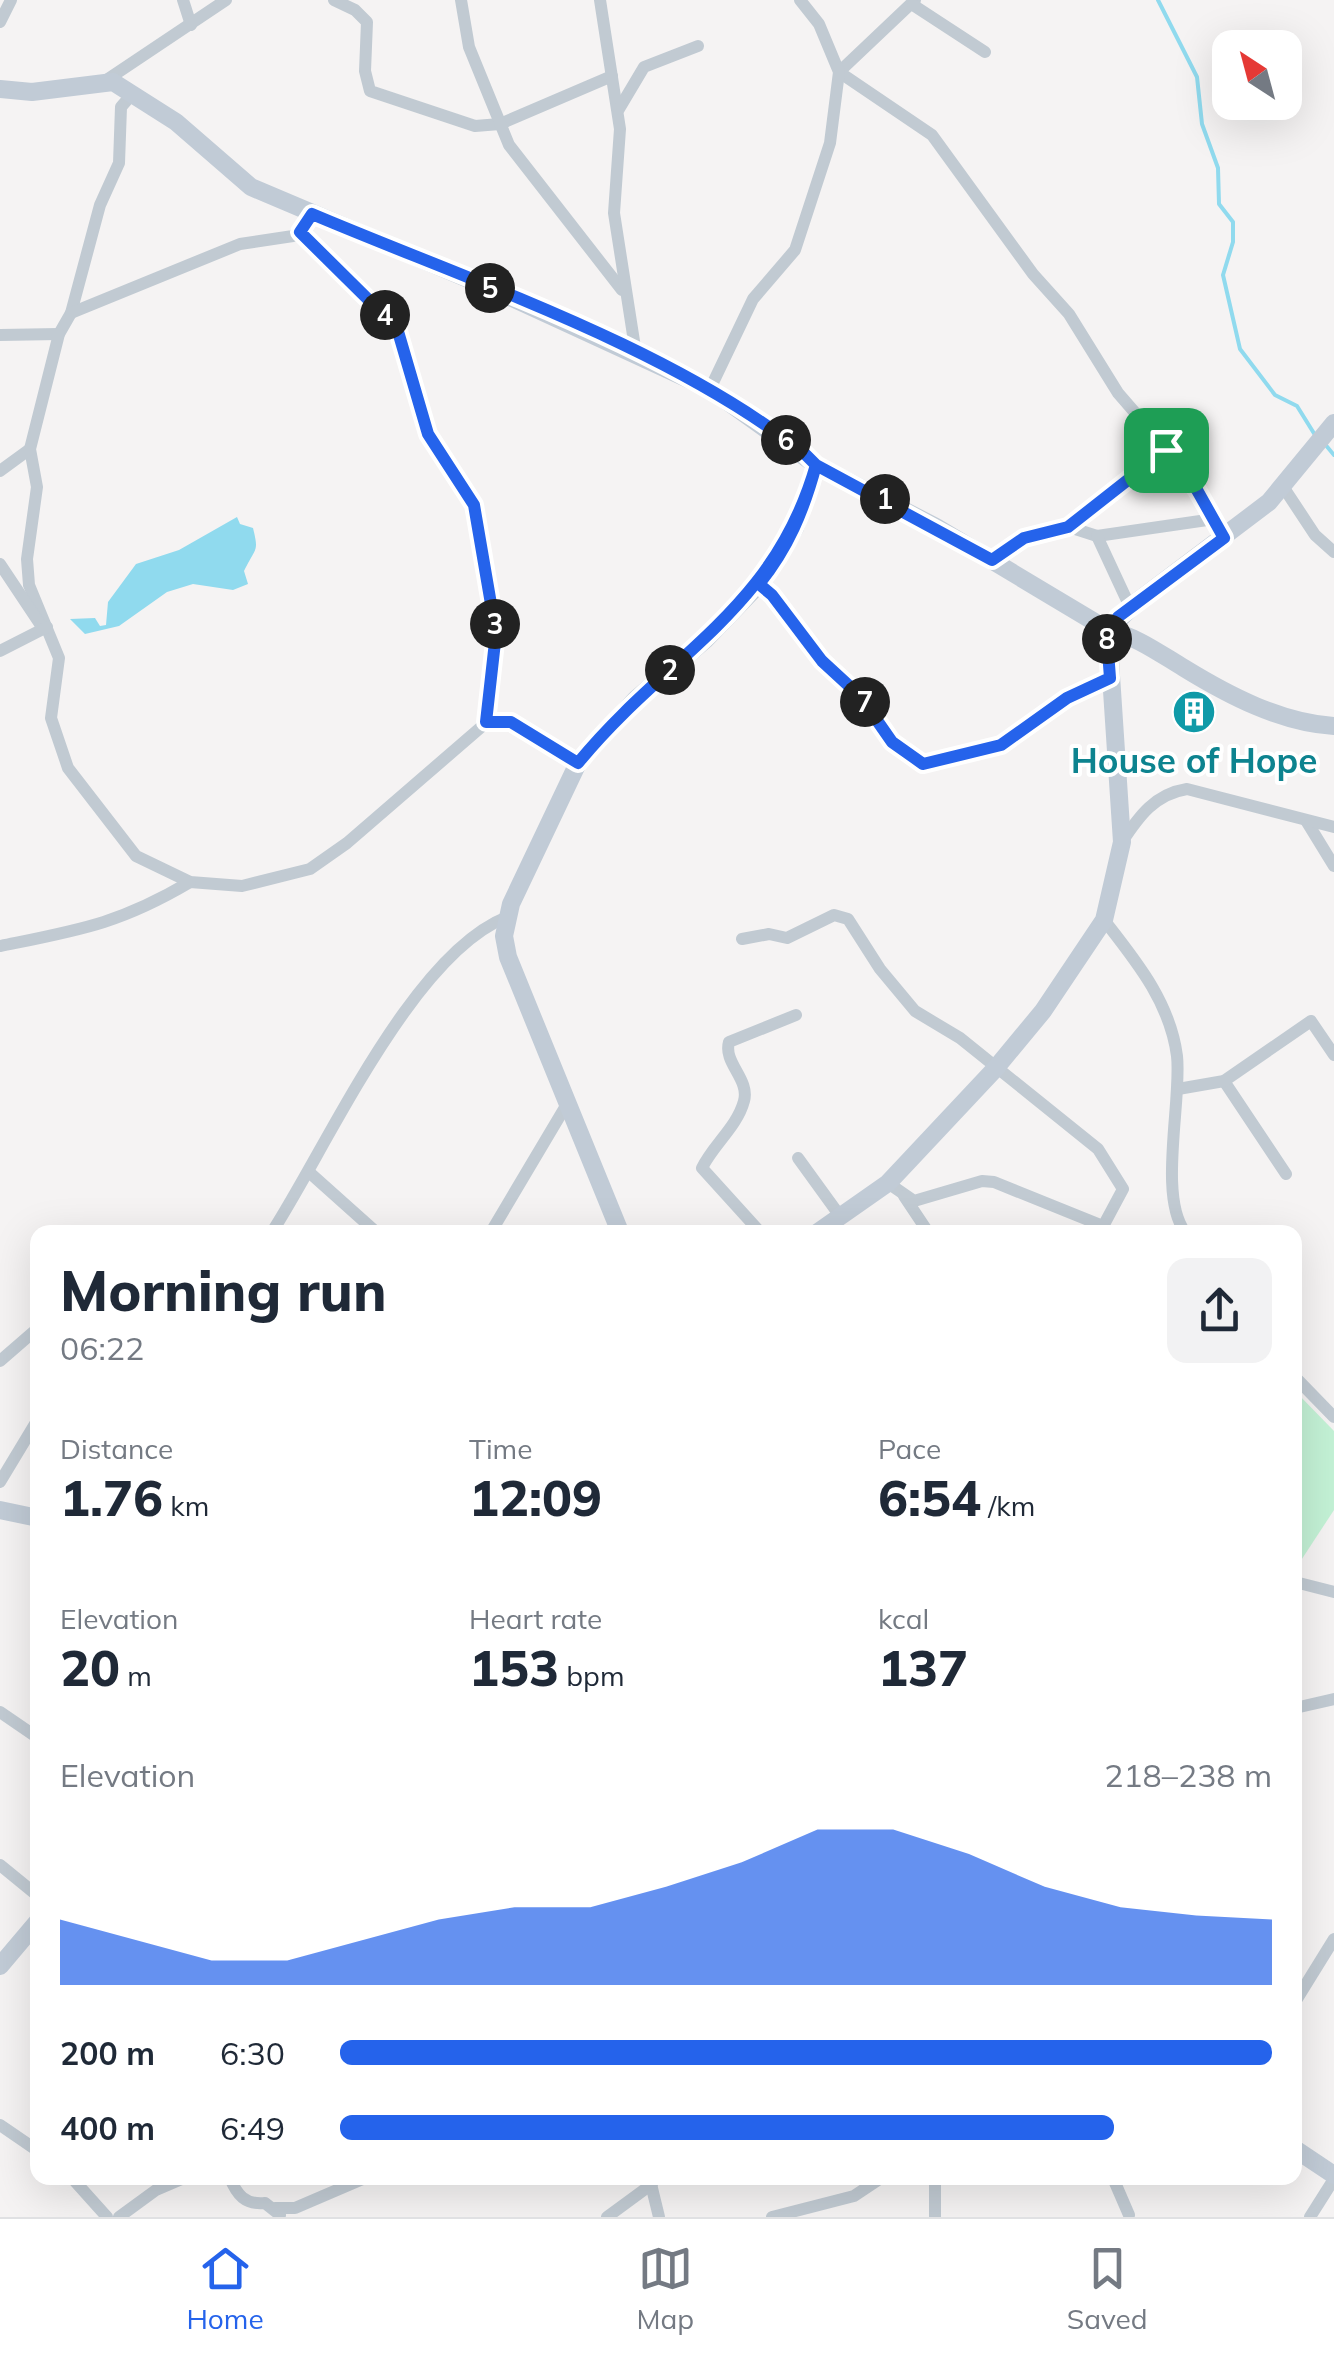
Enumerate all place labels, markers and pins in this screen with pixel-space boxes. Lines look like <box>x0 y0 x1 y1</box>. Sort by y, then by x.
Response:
pin: 5 <box>465 263 515 313</box>
pin: 4 <box>360 290 410 340</box>
pin <box>1124 408 1209 493</box>
pin: 6 <box>761 415 811 465</box>
pin: 1 <box>860 474 910 524</box>
pin: 3 <box>470 599 520 649</box>
pin: 8 <box>1082 614 1132 664</box>
pin: 2 <box>645 645 695 695</box>
pin: 7 <box>840 677 890 727</box>
building icon: House of Hope <box>1171 689 1217 735</box>
place label: House of Hope <box>1071 738 1317 782</box>

